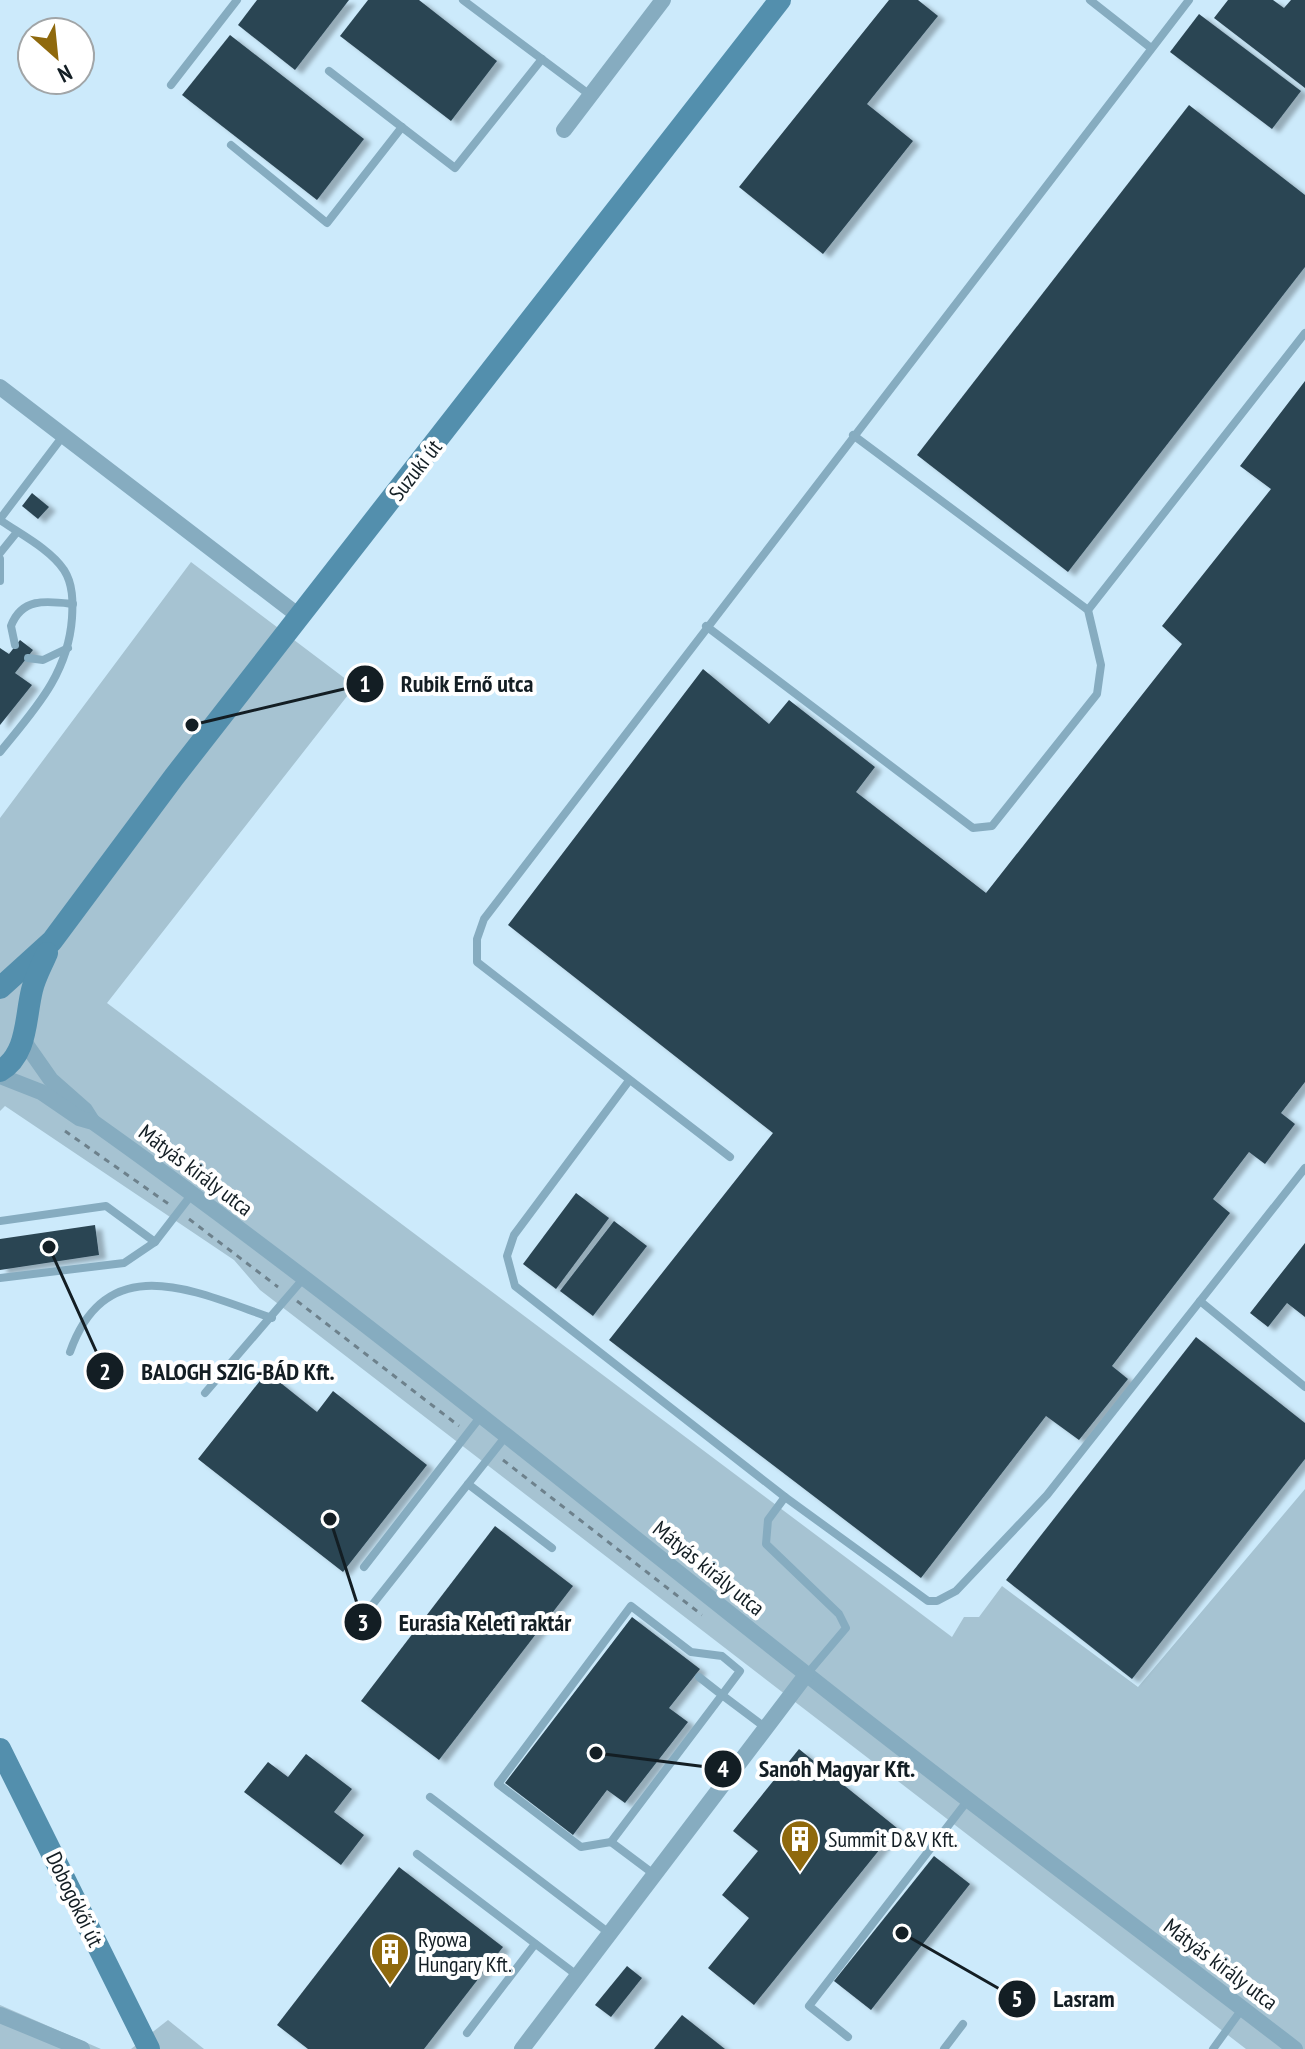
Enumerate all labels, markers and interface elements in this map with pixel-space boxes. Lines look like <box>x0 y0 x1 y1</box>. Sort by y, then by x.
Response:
north arrow <box>16 16 96 96</box>
text: N <box>53 59 77 89</box>
street label: Suzuki út <box>382 434 448 506</box>
callout: Rubik Ernő utca <box>345 660 550 708</box>
text: 1 <box>359 668 371 699</box>
text: Rubik Ernő utca <box>401 668 533 699</box>
street label: Mátyás király utca <box>133 1118 259 1222</box>
callout: BALOGH SZIG-BÁD Kft. <box>85 1347 350 1395</box>
text: 2 <box>99 1356 111 1387</box>
text: BALOGH SZIG-BÁD Kft. <box>141 1356 335 1387</box>
street label: Mátyás király utca <box>648 1514 770 1622</box>
callout: Eurasia Keleti raktár <box>343 1598 587 1646</box>
text: 3 <box>357 1607 369 1638</box>
text: Eurasia Keleti raktár <box>399 1607 572 1638</box>
callout: Sanoh Magyar Kft. <box>703 1745 931 1793</box>
text: 4 <box>717 1753 729 1784</box>
text: Sanoh Magyar Kft. <box>759 1753 915 1784</box>
building icon: Summit D&V Kft. <box>779 1818 821 1873</box>
place label: Summit D&V Kft. <box>828 1825 958 1853</box>
street label: Dobogókői út <box>40 1847 110 1951</box>
street label: Mátyás király utca <box>1158 1912 1284 2016</box>
place label: Ryowa Hungary Kft. <box>418 1925 512 1978</box>
building icon: Ryowa Hungary Kft. <box>369 1931 411 1986</box>
callout: Lasram <box>997 1975 1131 2023</box>
text: 5 <box>1011 1983 1023 2014</box>
text: Lasram <box>1053 1983 1115 2014</box>

